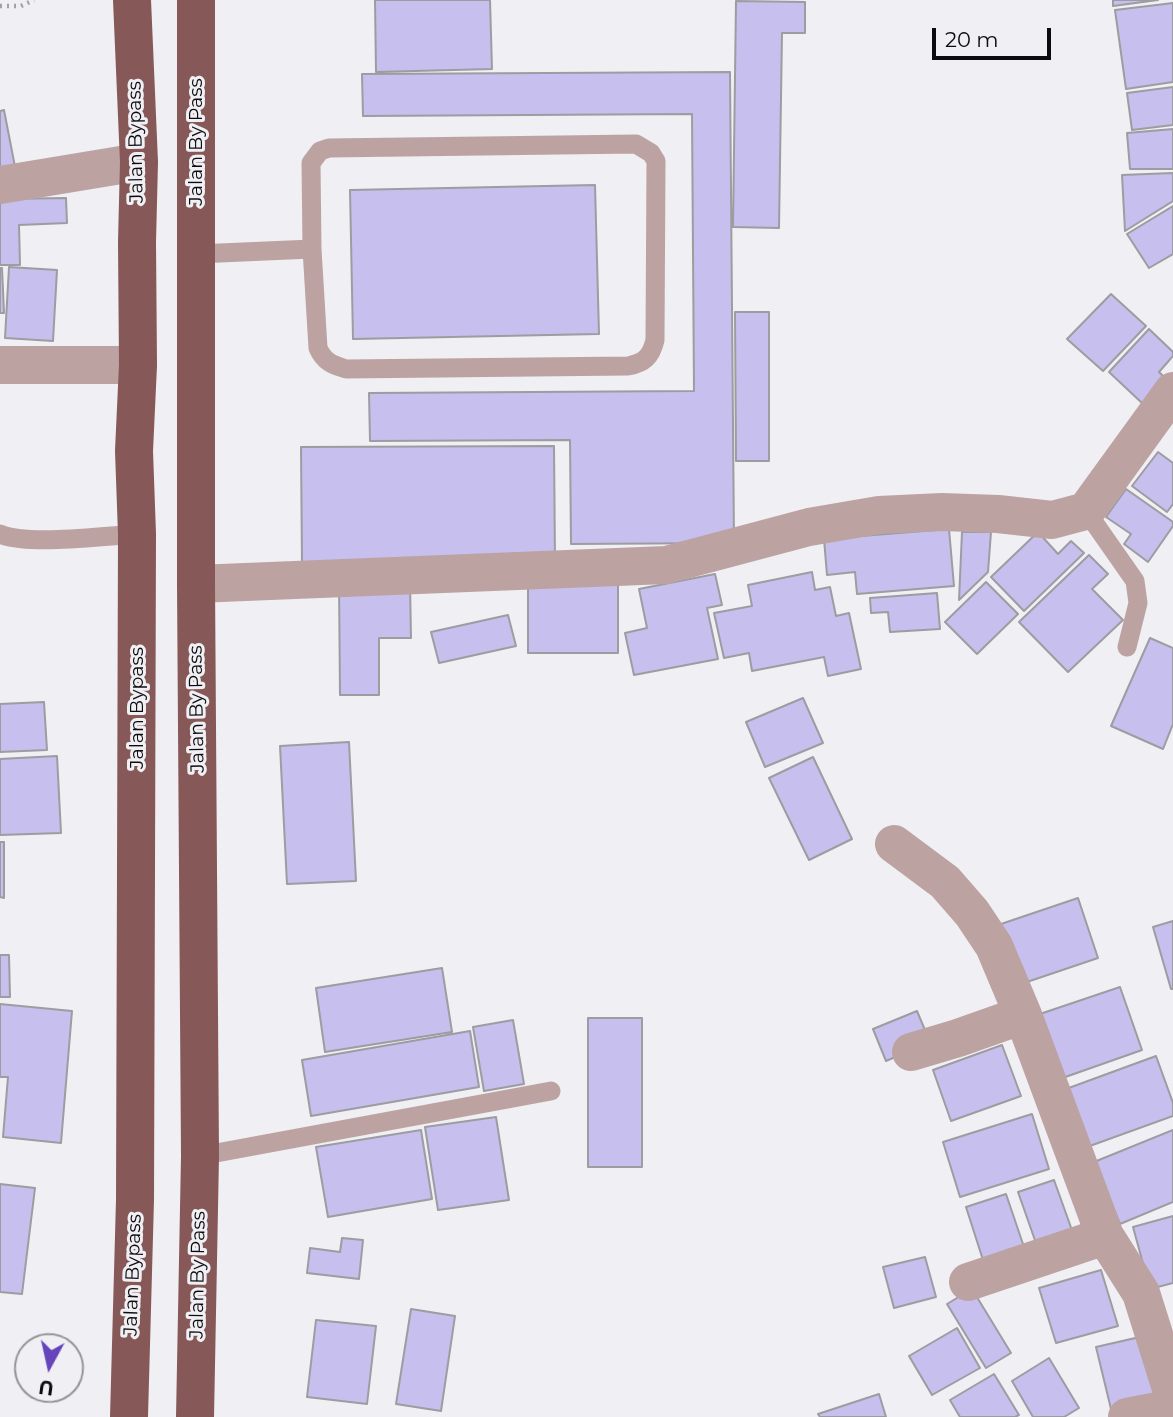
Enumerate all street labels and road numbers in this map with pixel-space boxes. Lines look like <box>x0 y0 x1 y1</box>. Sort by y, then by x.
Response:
street label: Jalan By Pass <box>185 78 207 206</box>
street label: Jalan Bypass <box>124 81 148 203</box>
street label: Jalan By Pass <box>184 645 210 773</box>
street label: Jalan Bypass <box>126 647 148 769</box>
street label: Jalan By Pass <box>185 1211 211 1339</box>
street label: Jalan Bypass <box>119 1214 147 1336</box>

